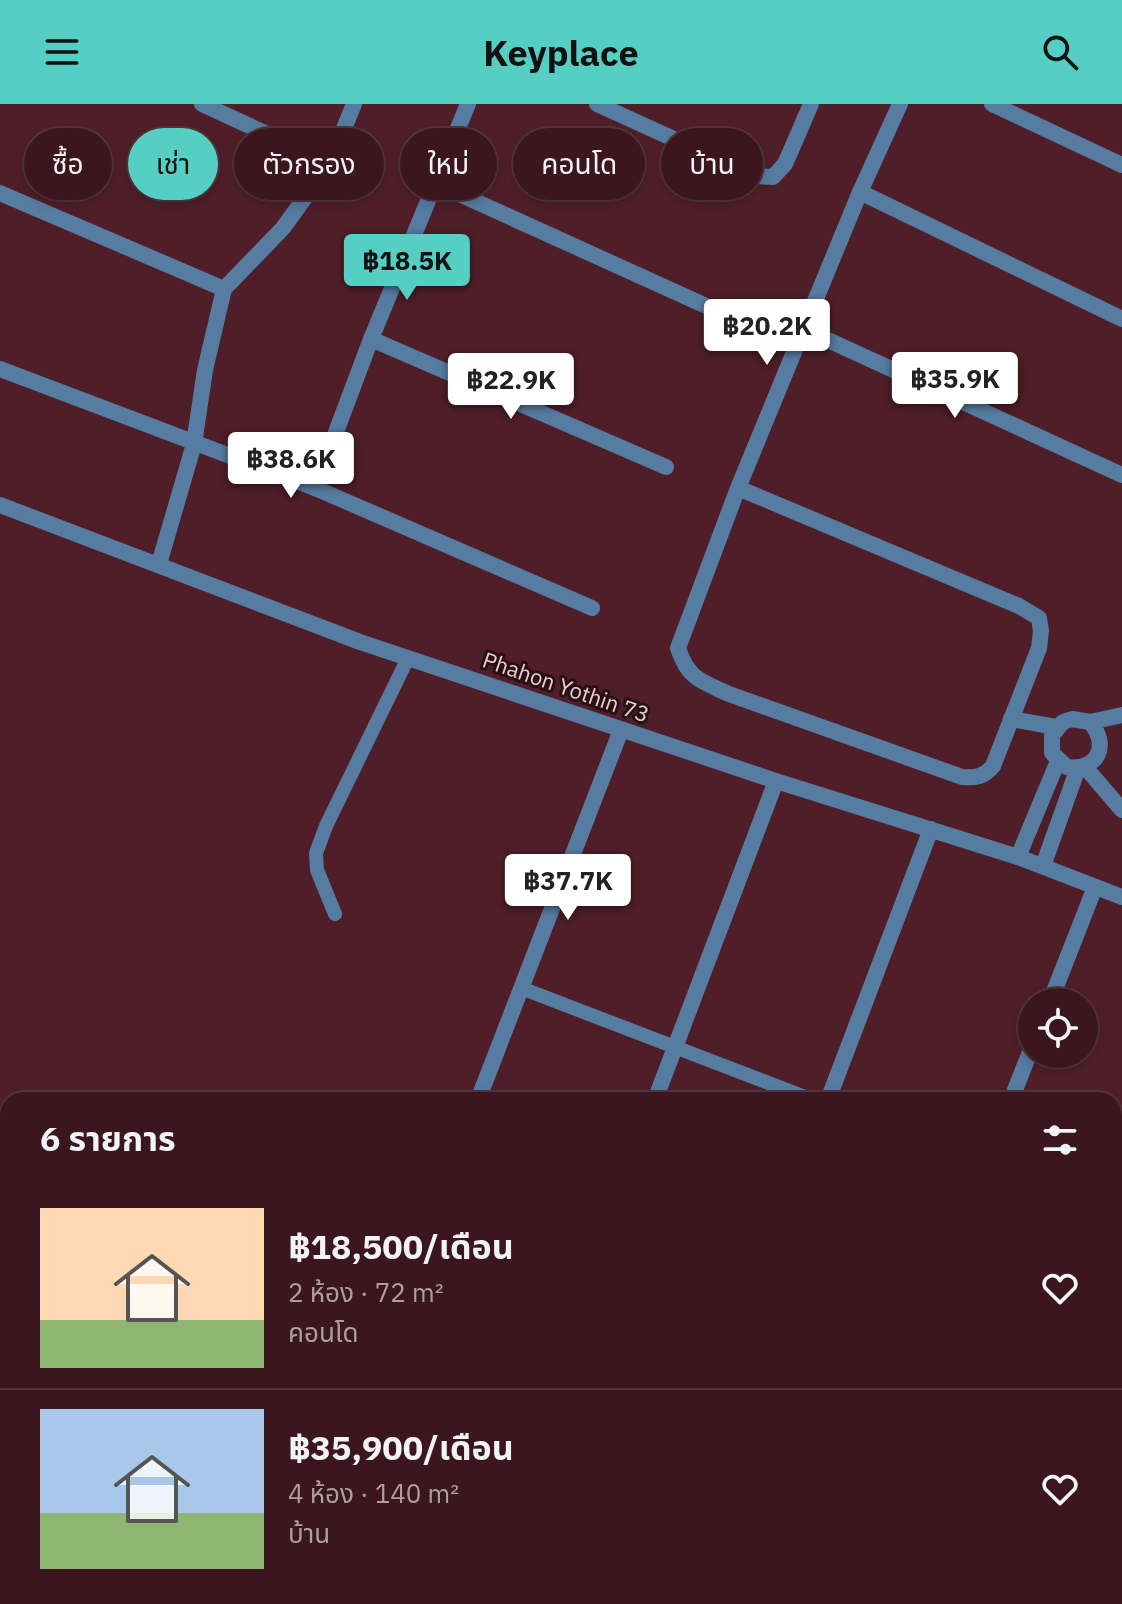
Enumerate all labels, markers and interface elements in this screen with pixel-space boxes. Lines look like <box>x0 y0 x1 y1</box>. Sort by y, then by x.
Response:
text: Keyplace <box>483 29 639 76</box>
icon: menu <box>40 30 84 74</box>
icon: search <box>1038 30 1082 74</box>
chip: ซื้อ <box>24 128 112 200</box>
chip: เช่า <box>128 128 218 200</box>
chip: ตัวกรอง <box>234 128 384 200</box>
chip: ใหม่ <box>400 128 497 200</box>
chip: คอนโด <box>513 128 645 200</box>
chip: บ้าน <box>661 128 763 200</box>
pin: ฿18.5K <box>342 234 472 302</box>
text: ฿18.5K <box>362 243 452 277</box>
pin: ฿20.2K <box>702 299 832 367</box>
text: ฿20.2K <box>722 308 812 342</box>
pin: ฿35.9K <box>890 352 1020 420</box>
pin: ฿22.9K <box>446 353 576 421</box>
text: ฿35.9K <box>910 361 1000 395</box>
text: ฿22.9K <box>466 362 556 396</box>
pin: ฿38.6K <box>226 432 356 500</box>
text: ฿38.6K <box>246 441 336 475</box>
street label: Phahon Yothin 73 <box>479 644 653 729</box>
pin: ฿37.7K <box>503 854 633 922</box>
text: ฿37.7K <box>523 863 613 897</box>
map controls <box>1018 988 1098 1068</box>
button: locate <box>1018 988 1098 1068</box>
text: 6 รายการ <box>40 1116 176 1160</box>
icon: filters <box>1038 1118 1082 1162</box>
text: ฿18,500/เดือน <box>288 1224 514 1268</box>
icon: home <box>104 1240 200 1336</box>
icon: heart <box>1038 1266 1082 1310</box>
text: 2 ห้อง · 72 m² <box>288 1275 444 1309</box>
text: คอนโด <box>288 1315 359 1349</box>
text: ฿35,900/เดือน <box>288 1425 514 1469</box>
icon: home <box>104 1441 200 1537</box>
icon: heart <box>1038 1467 1082 1511</box>
text: 4 ห้อง · 140 m² <box>288 1476 459 1510</box>
text: บ้าน <box>288 1516 330 1550</box>

